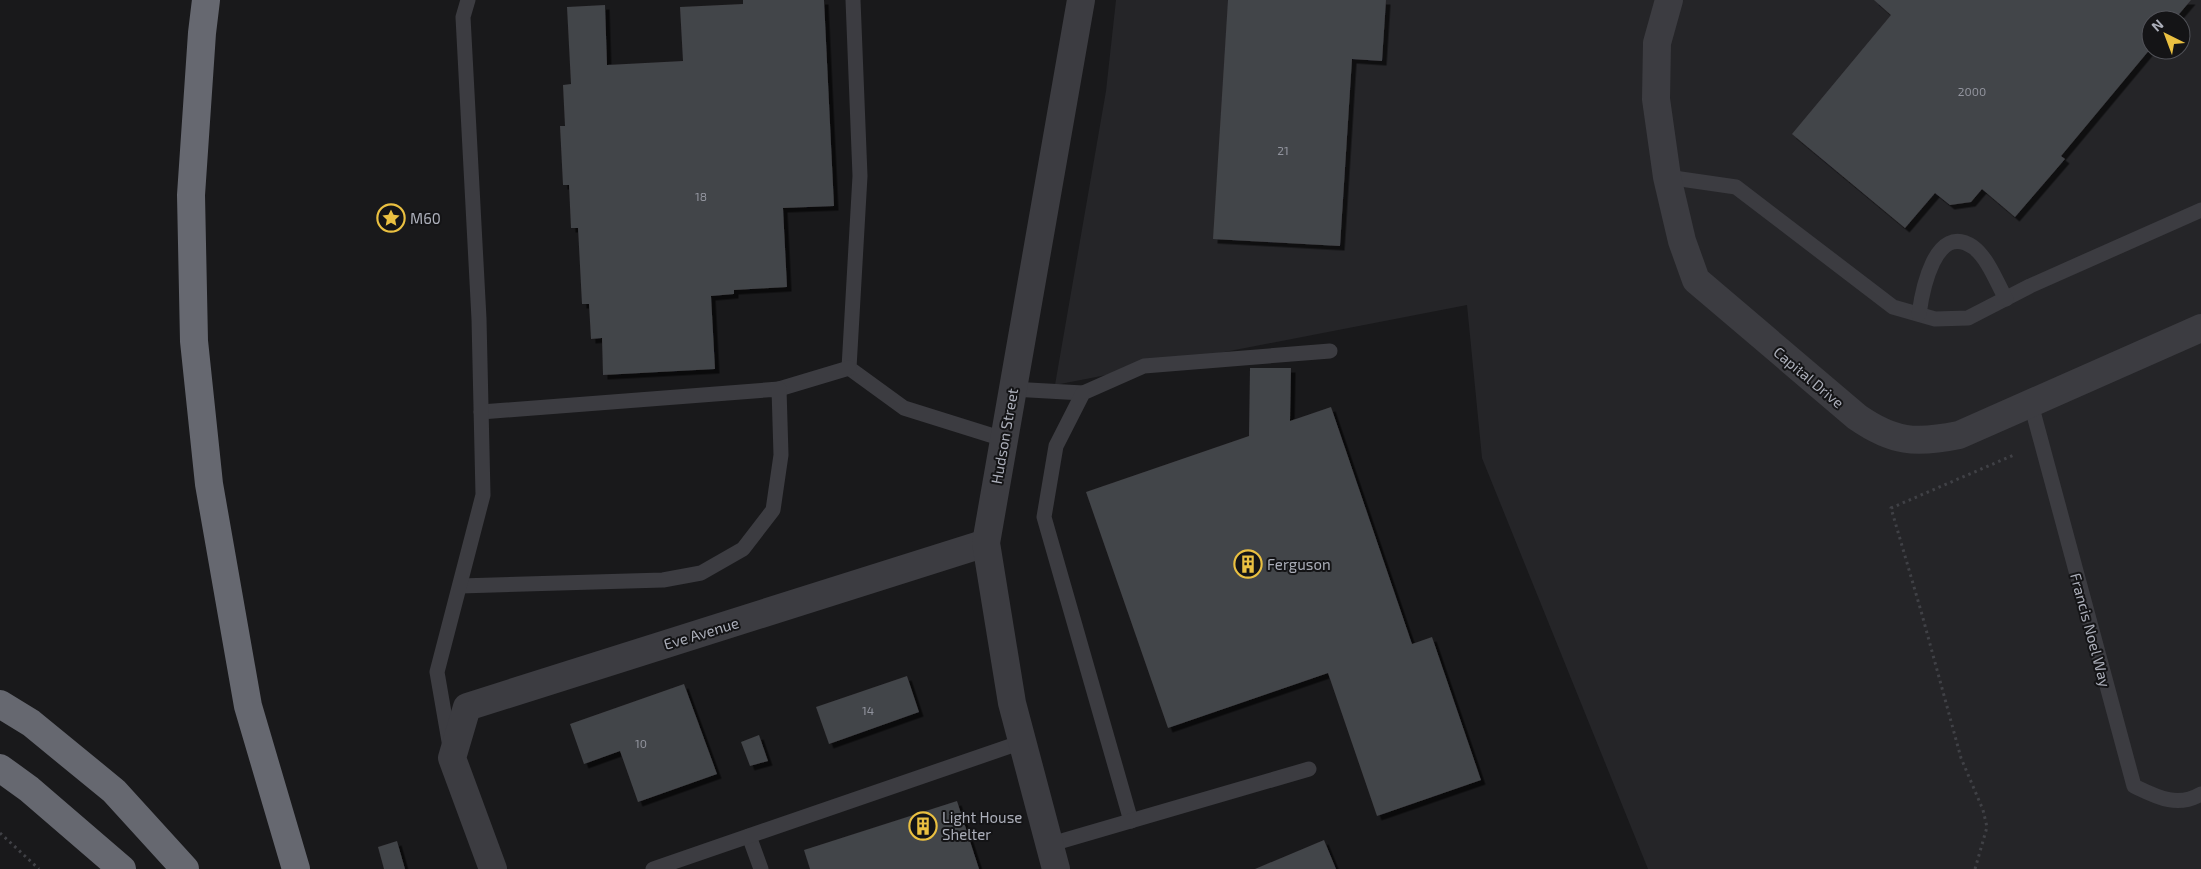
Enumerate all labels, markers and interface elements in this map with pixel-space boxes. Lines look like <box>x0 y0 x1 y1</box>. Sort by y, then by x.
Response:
north arrow <box>2141 10 2191 60</box>
text: N <box>2148 15 2166 35</box>
house number: 2000 <box>1958 84 1986 98</box>
house number: 21 <box>1277 143 1289 157</box>
house number: 18 <box>695 189 707 203</box>
place icon: M60 <box>376 203 406 233</box>
place label: M60 <box>410 209 441 227</box>
street label: Capital Drive <box>1770 342 1848 412</box>
street label: Hudson Street <box>987 386 1021 485</box>
building icon: Ferguson <box>1233 549 1263 579</box>
place label: Ferguson <box>1267 555 1331 573</box>
street label: Francis Noel Way <box>2067 571 2115 689</box>
street label: Eve Avenue <box>661 613 741 653</box>
house number: 14 <box>862 703 874 717</box>
house number: 10 <box>635 736 647 750</box>
place label: Light House Shelter <box>942 808 1022 843</box>
building icon: Light House Shelter <box>908 811 938 841</box>

